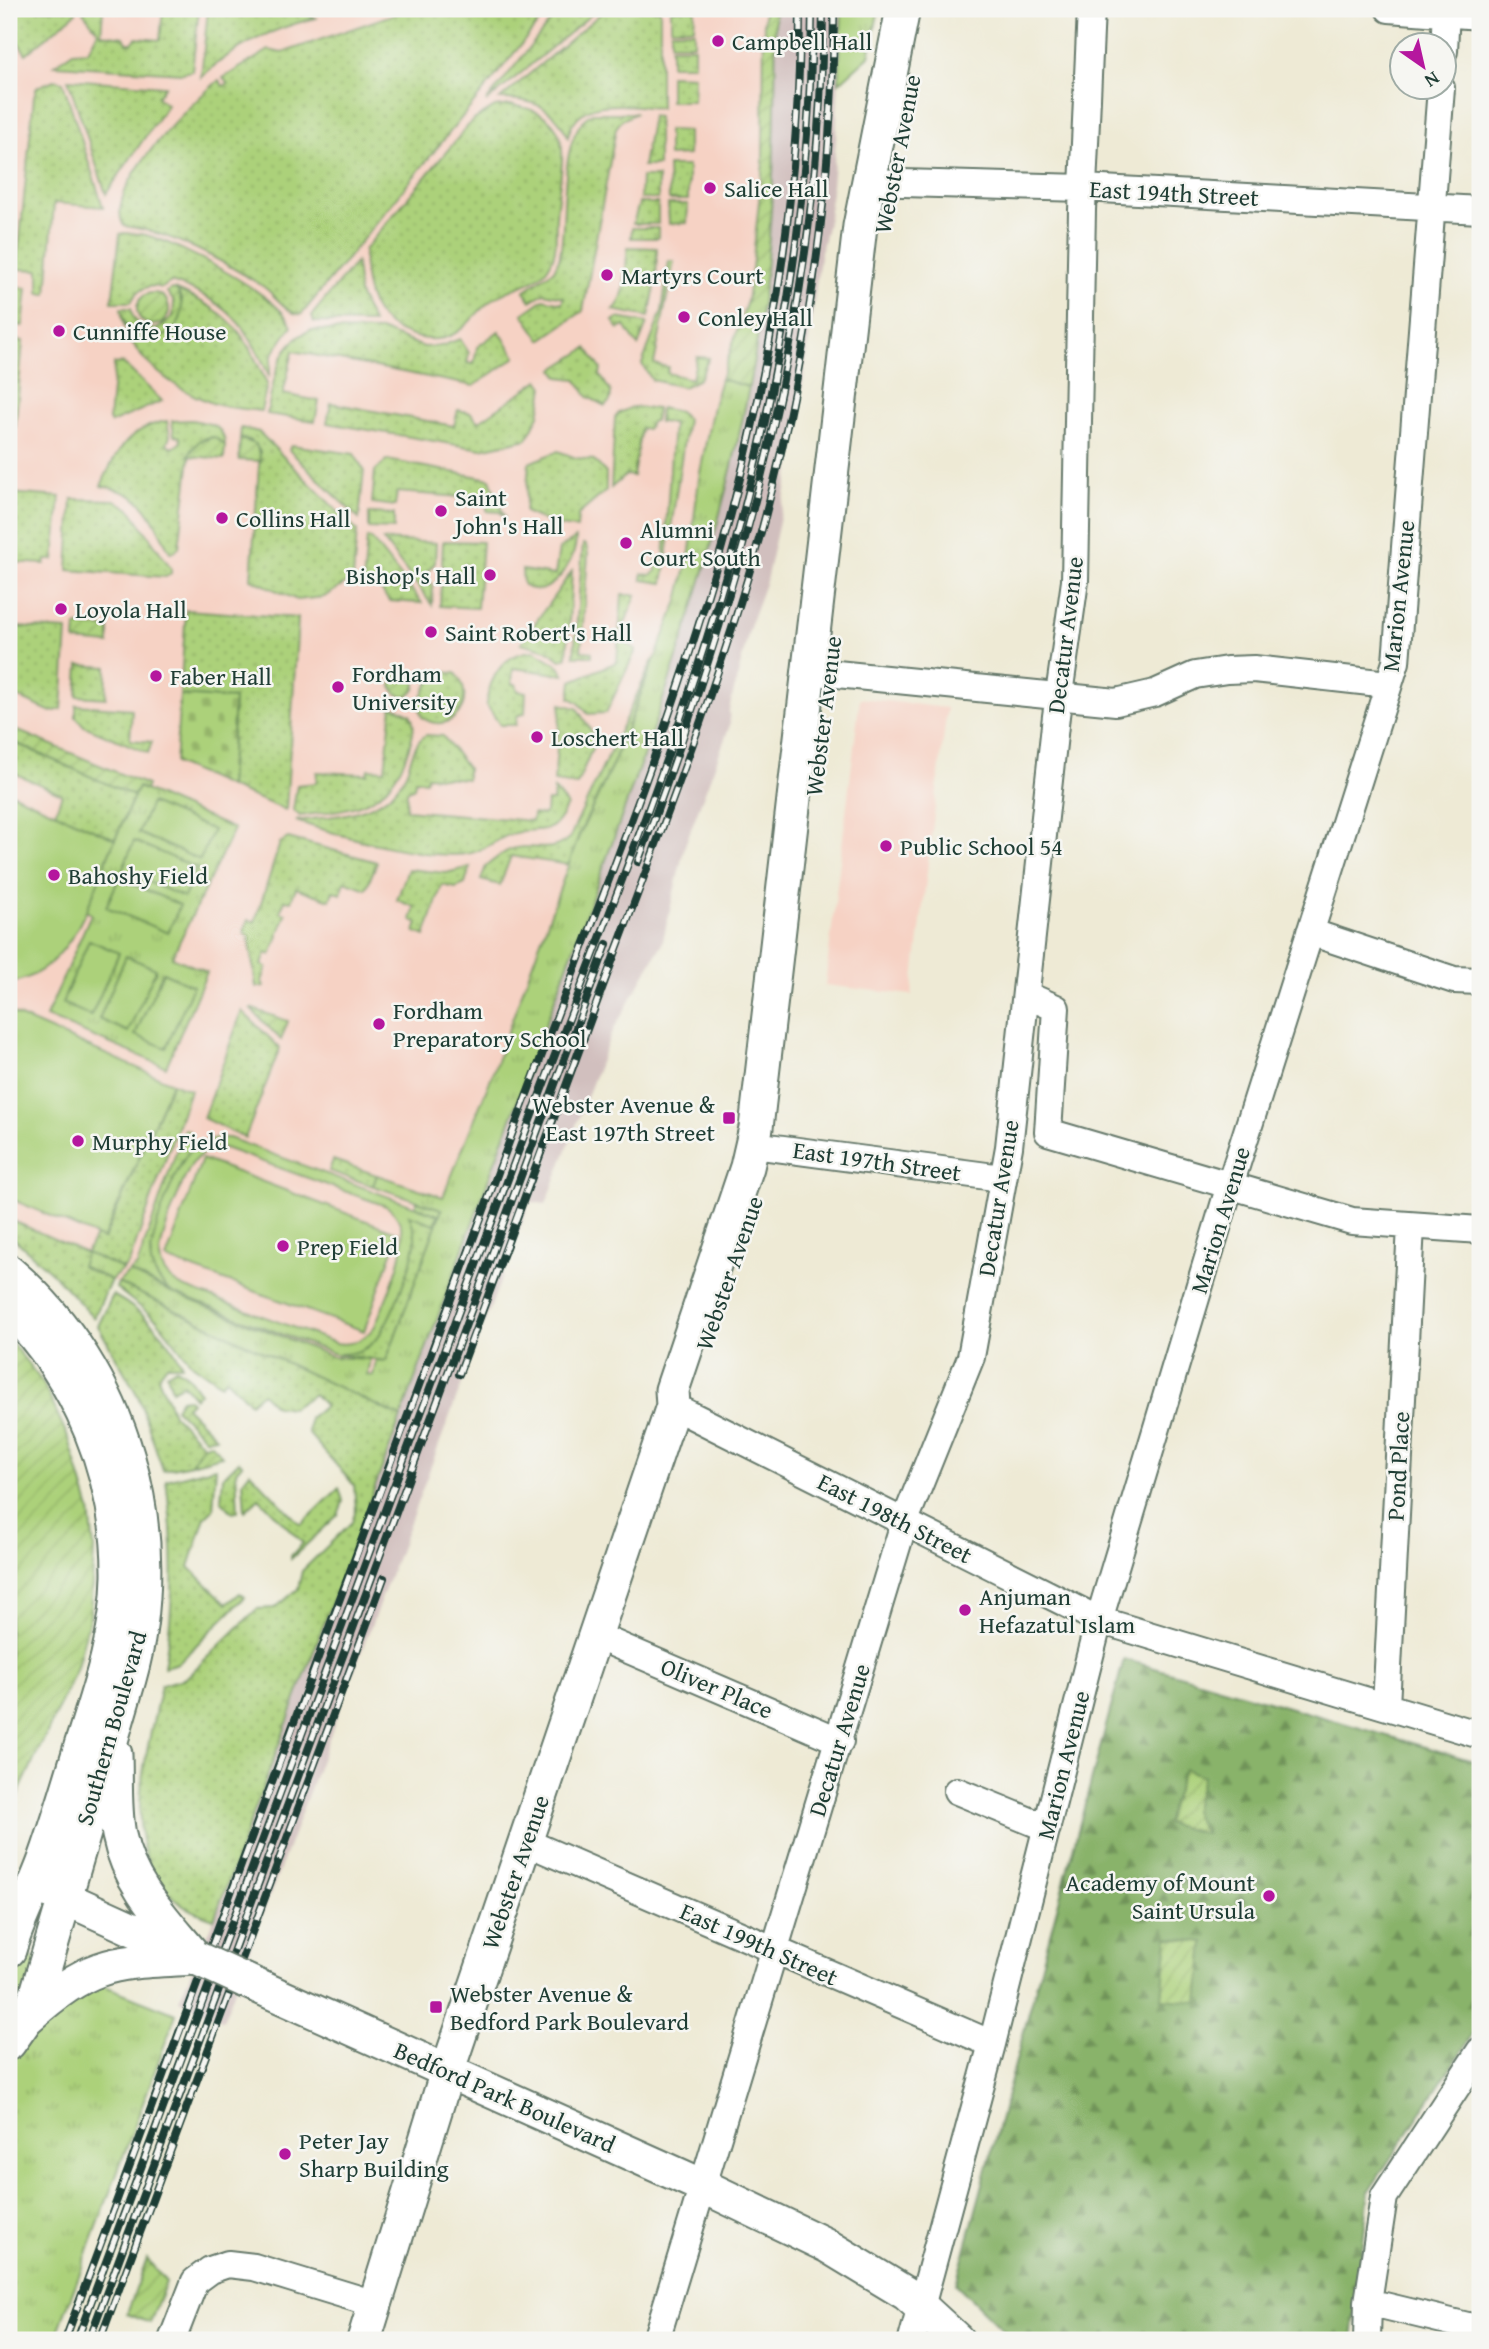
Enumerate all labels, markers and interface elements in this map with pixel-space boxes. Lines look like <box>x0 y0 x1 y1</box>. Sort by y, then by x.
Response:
place label: Campbell Hall <box>732 24 872 59</box>
north arrow <box>1388 32 1458 102</box>
marker: Campbell Hall <box>710 33 726 49</box>
text: N <box>1419 65 1446 95</box>
street label: Webster Avenue <box>864 71 930 237</box>
place label: Salice Hall <box>724 171 829 206</box>
street label: East 194th Street <box>1089 171 1260 215</box>
marker: Salice Hall <box>702 180 718 196</box>
place label: Martyrs Court <box>621 258 764 293</box>
marker: Martyrs Court <box>599 267 615 283</box>
place label: Conley Hall <box>698 300 813 335</box>
marker: Conley Hall <box>676 309 692 325</box>
place label: Cunniffe House <box>73 314 227 349</box>
marker: Cunniffe House <box>51 323 67 339</box>
place label: Saint John's Hall <box>452 480 564 543</box>
place label: Collins Hall <box>236 501 351 536</box>
marker: Saint John's Hall <box>433 503 449 519</box>
marker: Collins Hall <box>214 510 230 526</box>
place label: Alumni Court South <box>640 512 761 575</box>
street label: Marion Avenue <box>1373 518 1423 674</box>
marker: Alumni Court South <box>618 535 634 551</box>
street label: Decatur Avenue <box>1038 554 1092 716</box>
place label: Bishop's Hall <box>346 558 476 593</box>
marker: Bishop's Hall <box>482 567 498 583</box>
place label: Loyola Hall <box>75 592 187 627</box>
marker: Loyola Hall <box>53 601 69 617</box>
place label: Saint Robert's Hall <box>445 615 632 650</box>
marker: Saint Robert's Hall <box>423 624 439 640</box>
street label: Webster Avenue <box>796 634 850 798</box>
place label: Fordham University <box>352 656 457 719</box>
place label: Faber Hall <box>170 659 272 694</box>
marker: Faber Hall <box>148 668 164 684</box>
marker: Fordham University <box>330 679 346 695</box>
place label: Loschert Hall <box>551 720 684 755</box>
marker: Loschert Hall <box>529 729 545 745</box>
place label: Public School 54 <box>900 829 1063 864</box>
marker: Public School 54 <box>878 838 894 854</box>
place label: Bahoshy Field <box>68 858 208 893</box>
marker: Bahoshy Field <box>46 867 62 883</box>
place label: Fordham Preparatory School <box>393 993 587 1056</box>
marker: Fordham Preparatory School <box>371 1016 387 1032</box>
place label: Webster Avenue & East 197th Street <box>532 1087 716 1150</box>
marker: Webster Avenue & East 197th Street <box>721 1110 737 1126</box>
street label: Decatur Avenue <box>968 1117 1028 1279</box>
place label: Murphy Field <box>92 1124 228 1159</box>
street label: East 197th Street <box>791 1132 964 1190</box>
marker: Murphy Field <box>70 1133 86 1149</box>
street label: Marion Avenue <box>1181 1142 1259 1298</box>
street label: Webster Avenue <box>686 1191 772 1355</box>
place label: Prep Field <box>297 1229 398 1264</box>
marker: Prep Field <box>275 1238 291 1254</box>
street label: Pond Place <box>1378 1410 1418 1522</box>
street label: East 198th Street <box>812 1464 979 1572</box>
place label: Anjuman Hefazatul Islam <box>979 1579 1136 1642</box>
marker: Anjuman Hefazatul Islam <box>957 1602 973 1618</box>
street label: Southern Boulevard <box>66 1626 156 1829</box>
street label: Oliver Place <box>656 1649 778 1727</box>
street label: Decatur Avenue <box>799 1659 879 1821</box>
street label: Marion Avenue <box>1028 1687 1098 1843</box>
street label: Webster Avenue <box>472 1790 558 1954</box>
place label: Academy of Mount Saint Ursula <box>1065 1865 1256 1928</box>
marker: Academy of Mount Saint Ursula <box>1261 1888 1277 1904</box>
street label: East 199th Street <box>675 1894 844 1995</box>
place label: Webster Avenue & Bedford Park Boulevard <box>450 1976 689 2039</box>
marker: Webster Avenue & Bedford Park Boulevard <box>428 1999 444 2015</box>
street label: Bedford Park Boulevard <box>389 2032 622 2162</box>
place label: Peter Jay Sharp Building <box>299 2123 449 2186</box>
marker: Peter Jay Sharp Building <box>277 2146 293 2162</box>

